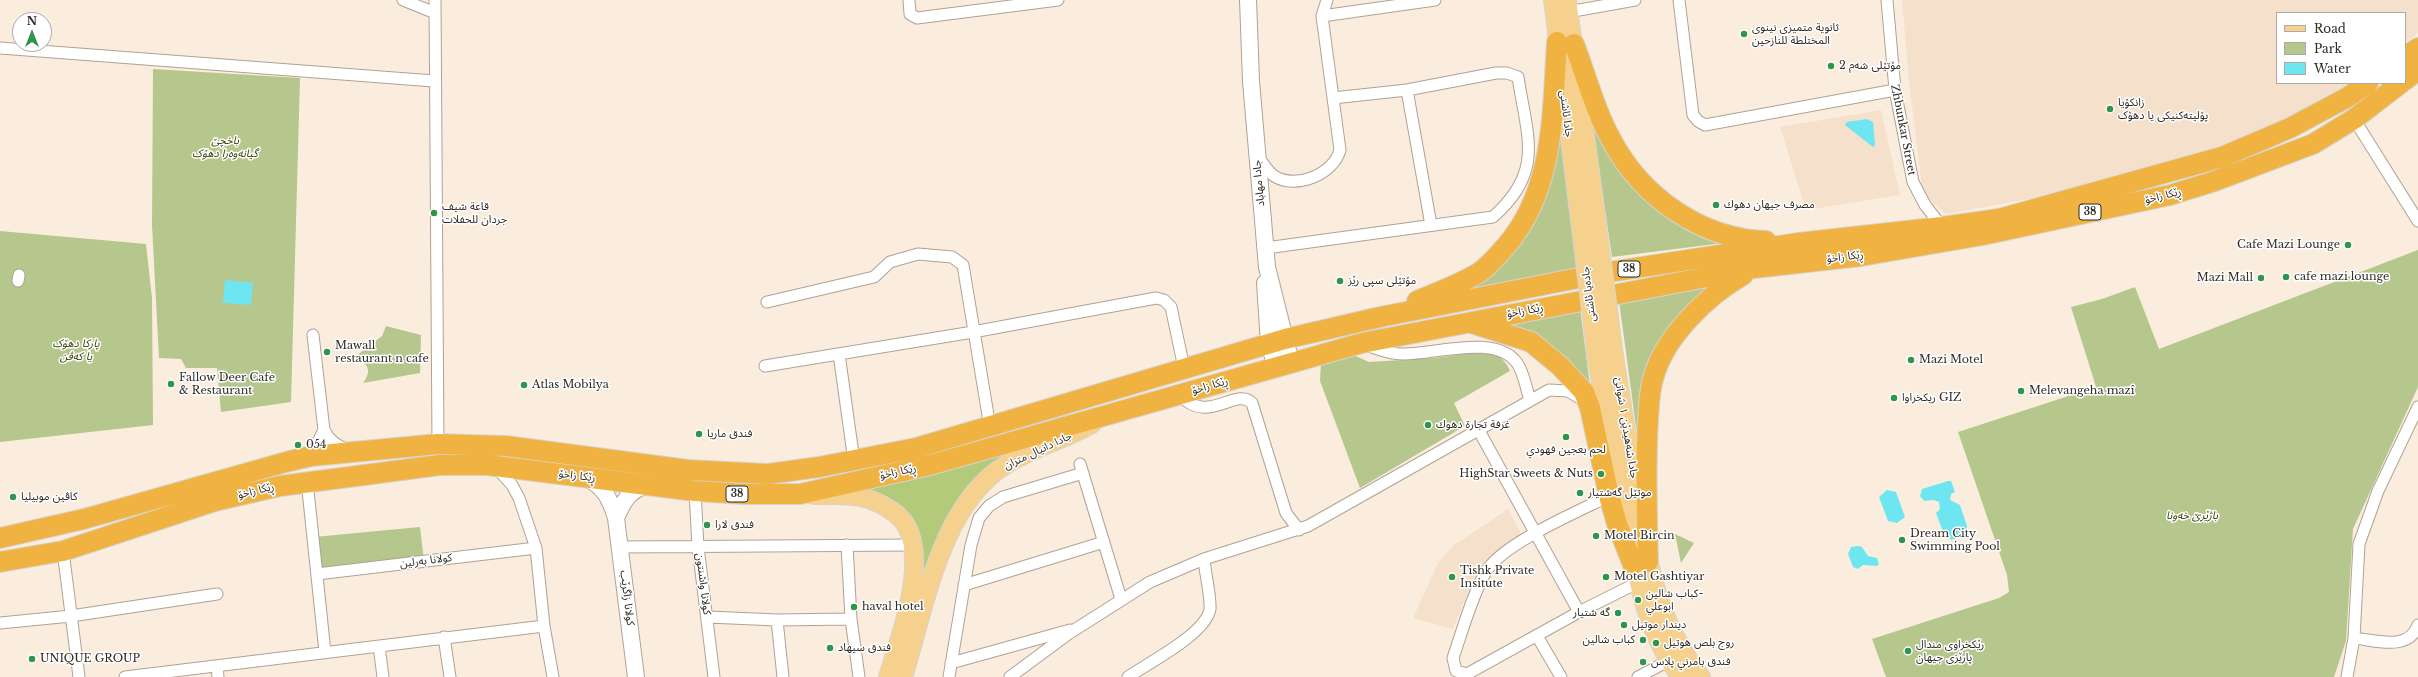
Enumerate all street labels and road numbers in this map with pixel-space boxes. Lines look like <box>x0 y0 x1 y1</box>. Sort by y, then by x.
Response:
street label: Zhbunkar Street <box>1888 83 1918 177</box>
street label: جادا ئاشتی <box>1557 90 1575 138</box>
street label: جادا مهاباد <box>1250 159 1268 207</box>
street label: ڕێکا زاخۆ <box>2143 185 2183 207</box>
road number: 38 <box>2079 204 2101 220</box>
street label: ڕێکا زاخۆ <box>1826 248 1864 266</box>
road number: 38 <box>1618 261 1640 277</box>
street label: جادەیا ئاشتی <box>1579 265 1599 323</box>
street label: ڕێکا زاخۆ <box>1506 301 1544 321</box>
street label: ڕێکا زاخۆ <box>1190 375 1230 397</box>
street label: جادا شەهیدێن ١ شواتێ <box>1611 376 1641 480</box>
street label: جادا دانيال متران <box>1002 429 1074 473</box>
street label: ڕێکا زاخۆ <box>879 462 917 482</box>
street label: ڕێکا زاخۆ <box>558 467 596 485</box>
street label: ڕێکا زاخۆ <box>236 480 276 502</box>
road number: 38 <box>726 486 748 502</box>
street label: كولانا بەرلین <box>399 551 453 571</box>
street label: كولانا واشنتون <box>693 552 713 616</box>
street label: كولانا زاگرێب <box>617 570 637 626</box>

